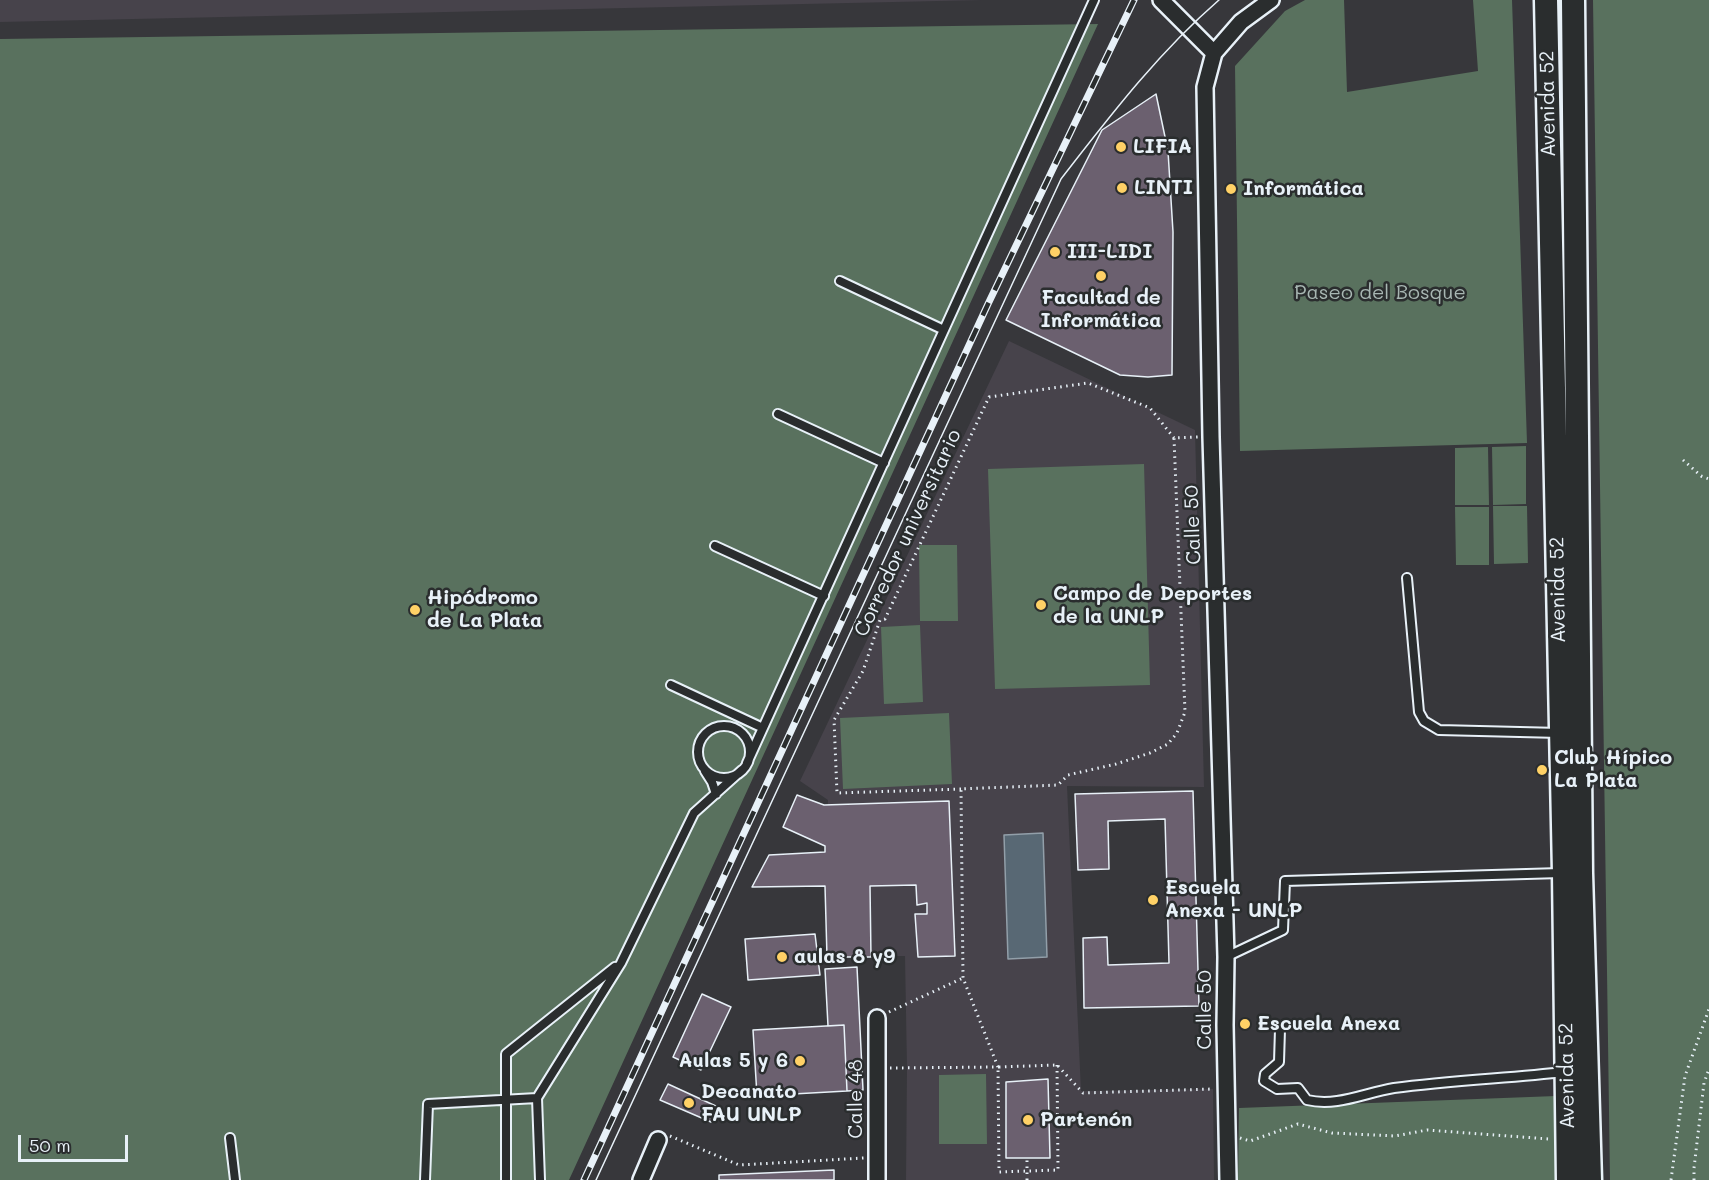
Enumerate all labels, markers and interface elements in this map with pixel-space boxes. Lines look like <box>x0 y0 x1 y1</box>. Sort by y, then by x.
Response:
street label: Avenida 52 <box>1535 51 1561 157</box>
place label: LIFIA <box>1133 135 1192 159</box>
marker: LIFIA <box>1114 140 1128 154</box>
place label: LINTI <box>1134 176 1193 200</box>
place label: Informática <box>1243 177 1364 201</box>
marker: LINTI <box>1115 181 1129 195</box>
marker: Informática <box>1224 182 1238 196</box>
place label: III-LIDI <box>1067 240 1152 264</box>
marker: III-LIDI <box>1048 245 1062 259</box>
marker: Facultad de Informática <box>1094 269 1108 283</box>
park label: Paseo del Bosque <box>1294 281 1466 305</box>
place label: Facultad de Informática <box>1041 286 1161 333</box>
street label: Corredor universitario <box>849 426 967 640</box>
street label: Calle 50 <box>1180 485 1206 565</box>
street label: Avenida 52 <box>1545 537 1571 643</box>
place label: Campo de Deportes de la UNLP <box>1053 582 1252 629</box>
place label: Hipódromo de La Plata <box>427 586 542 633</box>
marker: Campo de Deportes de la UNLP <box>1034 598 1048 612</box>
marker: Hipódromo de La Plata <box>408 603 422 617</box>
place label: Club Hípico La Plata <box>1554 746 1672 793</box>
marker: Club Hípico La Plata <box>1535 763 1549 777</box>
place label: Escuela Anexa - UNLP <box>1165 876 1302 923</box>
marker: Escuela Anexa - UNLP <box>1146 893 1160 907</box>
place label: aulas 8 y9 <box>794 945 895 969</box>
marker: aulas 8 y9 <box>775 950 789 964</box>
street label: Calle 50 <box>1193 970 1217 1050</box>
place label: Escuela Anexa <box>1257 1012 1400 1036</box>
marker: Escuela Anexa <box>1238 1017 1252 1031</box>
street label: Avenida 52 <box>1554 1023 1580 1129</box>
place label: Aulas 5 y 6 <box>679 1049 788 1073</box>
marker: Aulas 5 y 6 <box>793 1054 807 1068</box>
street label: Calle 48 <box>844 1059 868 1139</box>
place label: Decanato FAU UNLP <box>701 1080 802 1127</box>
marker: Decanato FAU UNLP <box>682 1096 696 1110</box>
place label: Partenón <box>1040 1108 1132 1132</box>
marker: Partenón <box>1021 1113 1035 1127</box>
scale bar <box>21 1123 130 1161</box>
text: 50 m <box>29 1133 71 1157</box>

